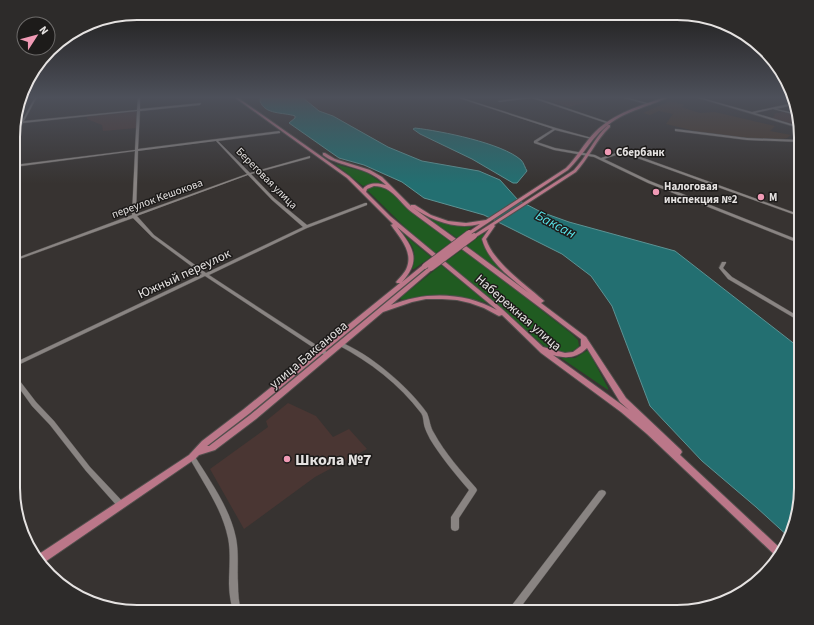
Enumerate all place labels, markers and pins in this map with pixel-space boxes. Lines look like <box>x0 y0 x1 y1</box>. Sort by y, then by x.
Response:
place label: Сбербанк <box>616 145 665 160</box>
marker: Сбербанк <box>603 147 613 157</box>
place label: Налоговая инспекция №2 <box>664 179 738 207</box>
marker: Налоговая инспекция №2 <box>651 187 661 197</box>
place label: М <box>769 190 777 205</box>
marker: М <box>756 192 766 202</box>
place label: Школа №7 <box>295 449 372 471</box>
marker: Школа №7 <box>282 454 292 464</box>

